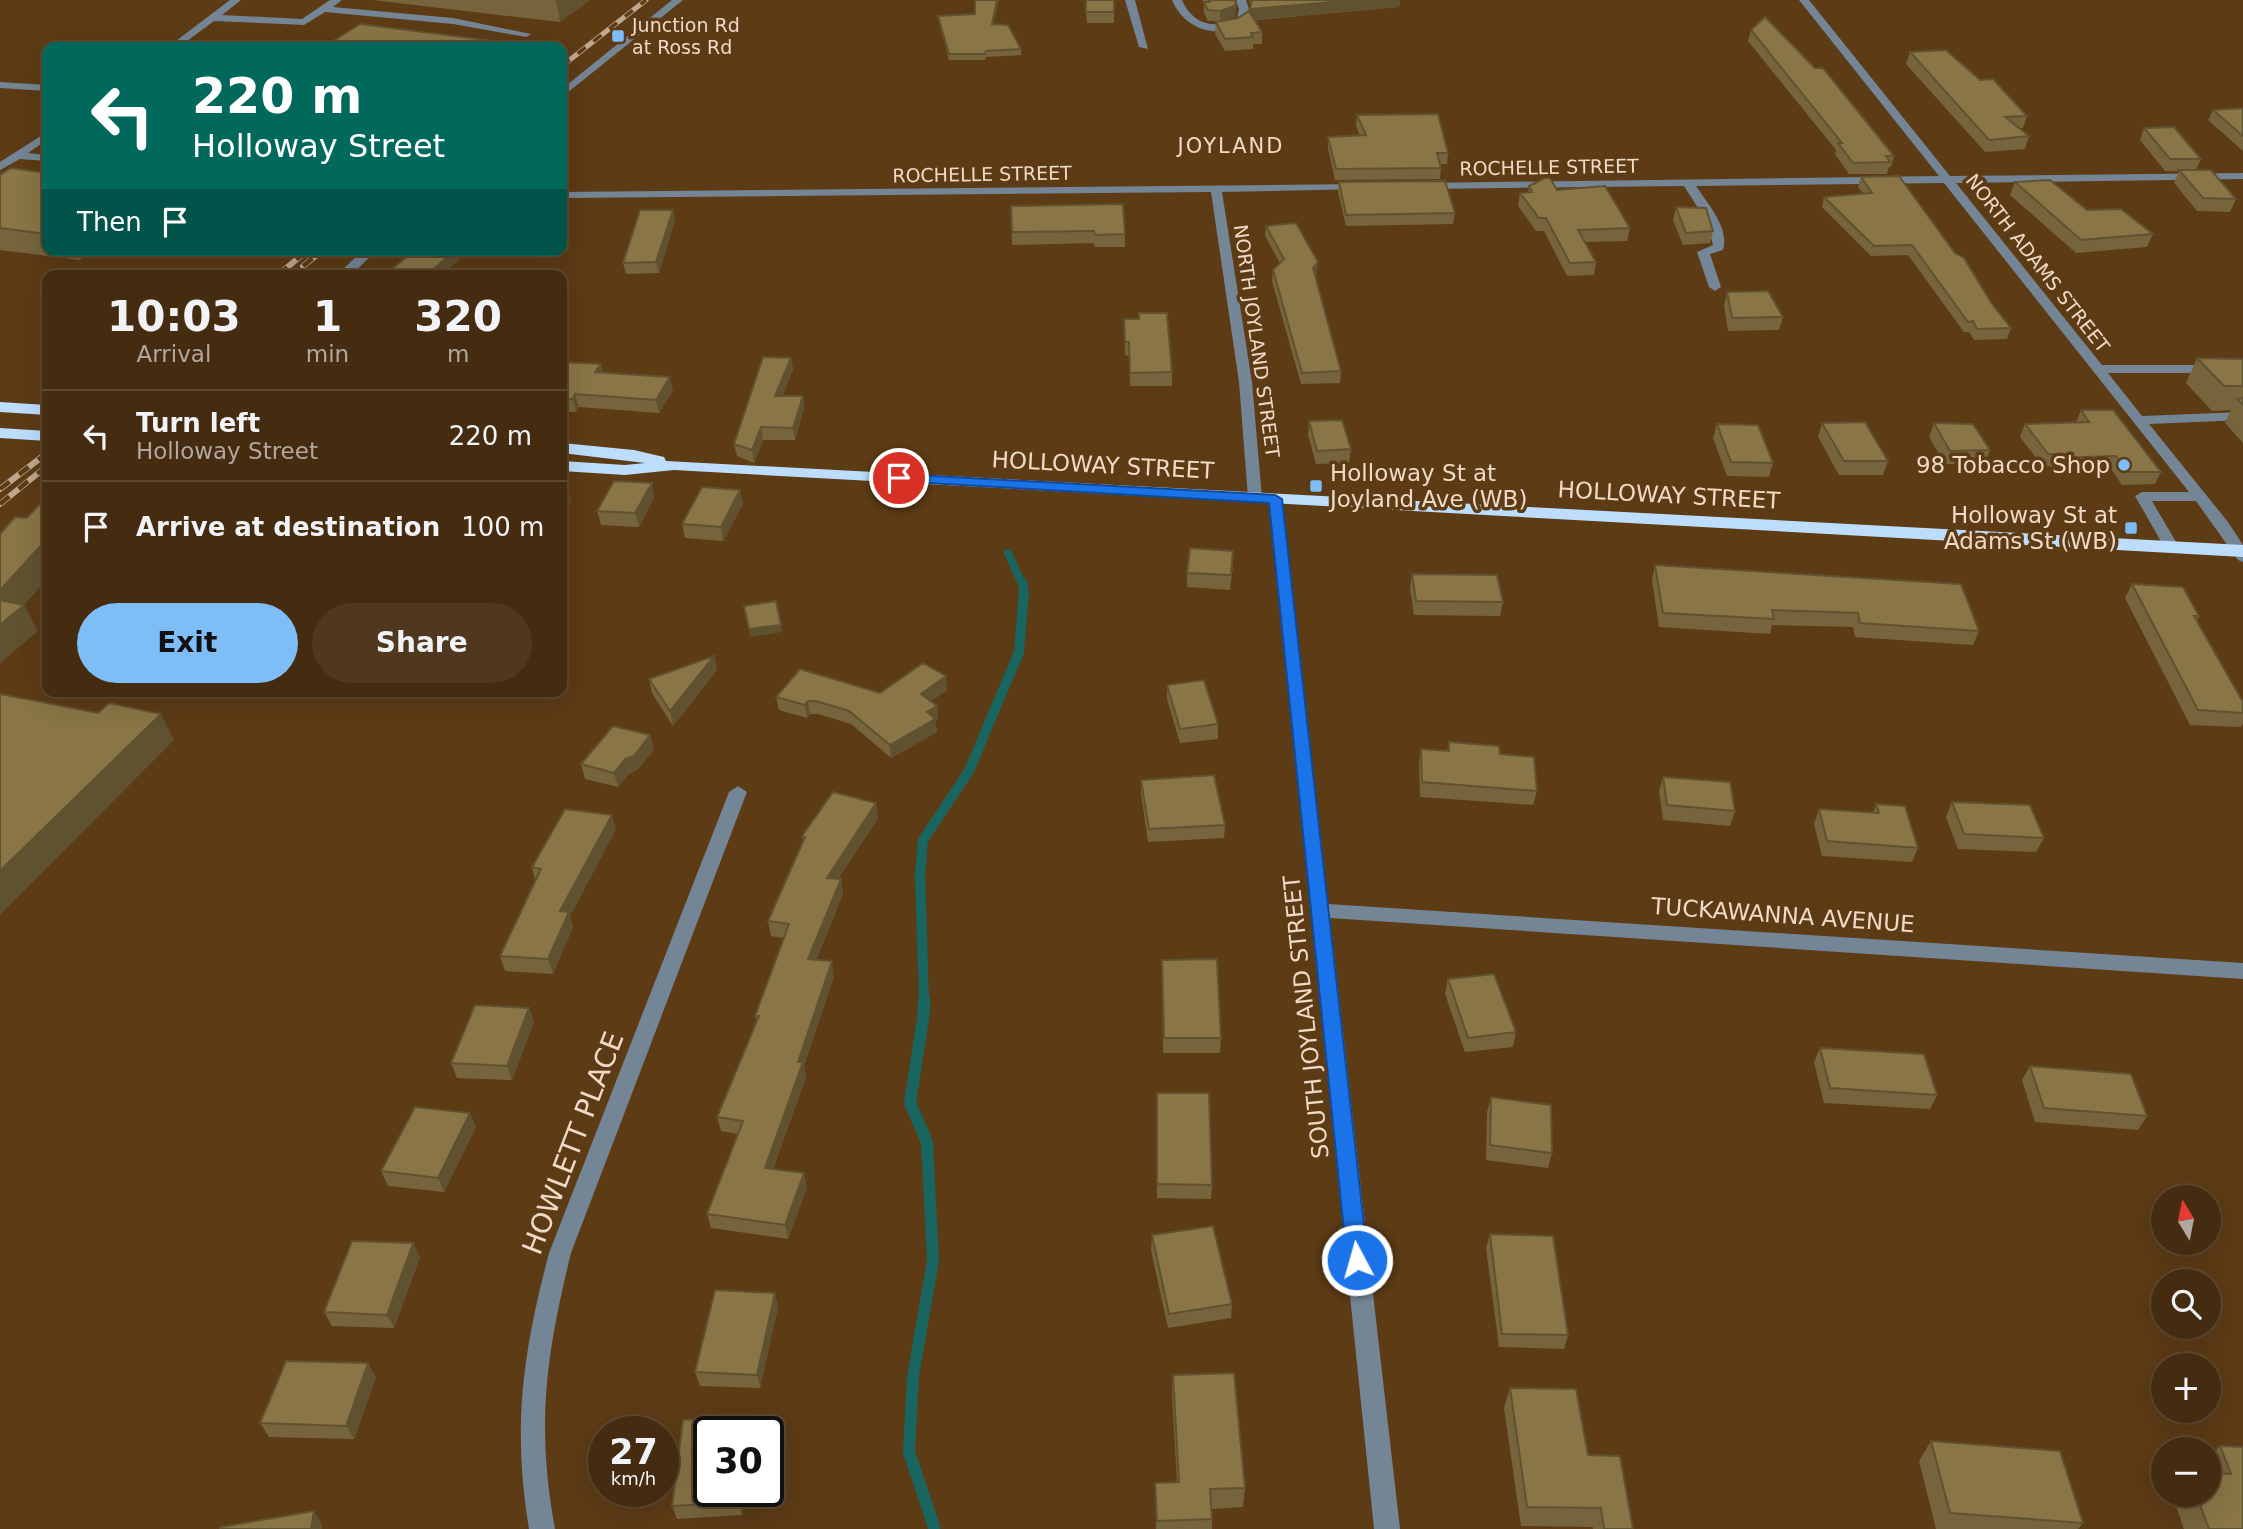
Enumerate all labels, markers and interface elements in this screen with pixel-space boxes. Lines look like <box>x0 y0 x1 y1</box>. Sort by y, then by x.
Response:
place label: Junction Rd at Ross Rd <box>631 14 740 58</box>
marker: Junction Rd at Ross Rd <box>610 28 626 44</box>
text: 220 m <box>192 68 362 125</box>
icon: left <box>77 70 168 161</box>
text: Holloway Street <box>192 127 445 165</box>
district label: JOYLAND <box>1176 134 1284 158</box>
street label: ROCHELLE STREET <box>1459 154 1639 180</box>
street label: ROCHELLE STREET <box>892 161 1072 187</box>
street label: NORTH ADAMS STREET <box>1962 169 2115 357</box>
icon: arrive <box>156 203 194 241</box>
text: Then <box>77 207 142 237</box>
street label: NORTH JOYLAND STREET <box>1230 223 1284 459</box>
text: 10:03 <box>107 292 241 341</box>
text: 1 <box>313 292 342 341</box>
text: 320 <box>414 292 502 341</box>
text: Arrival <box>137 341 211 367</box>
text: min <box>306 341 349 367</box>
text: m <box>447 341 469 367</box>
text: Turn left <box>136 408 260 438</box>
icon: left <box>77 417 115 455</box>
text: 220 m <box>449 421 532 451</box>
text: Holloway Street <box>136 438 318 464</box>
street label: HOLLOWAY STREET <box>991 446 1216 484</box>
pin <box>869 448 929 508</box>
place label: 98 Tobacco Shop <box>1916 452 2110 478</box>
marker: 98 Tobacco Shop <box>2116 457 2132 473</box>
icon: arrive <box>880 459 918 497</box>
place label: Holloway St at Joyland Ave (WB) <box>1328 460 1527 512</box>
street label: HOLLOWAY STREET <box>1557 476 1782 514</box>
marker: Holloway St at Joyland Ave (WB) <box>1308 478 1324 494</box>
place label: Holloway St at Adams St (WB) <box>1944 502 2117 554</box>
icon: arrive <box>77 508 115 546</box>
text: Arrive at destination <box>136 512 440 542</box>
text: 100 m <box>461 512 544 542</box>
marker: Holloway St at Adams St (WB) <box>2123 520 2139 536</box>
button: Exit <box>77 603 298 683</box>
button: Share <box>312 603 532 683</box>
street label: SOUTH JOYLAND STREET <box>1278 873 1334 1160</box>
street label: TUCKAWANNA AVENUE <box>1649 893 1916 937</box>
street label: HOWLETT PLACE <box>515 1027 631 1259</box>
north arrow <box>2151 1185 2221 1255</box>
map controls <box>2151 1185 2221 1507</box>
position arrow <box>1320 1223 1394 1297</box>
button: search <box>2151 1269 2221 1339</box>
button: + <box>2151 1353 2221 1423</box>
speed limit sign: 30 <box>693 1416 784 1507</box>
text: 27 <box>609 1432 658 1472</box>
button: − <box>2151 1437 2221 1507</box>
text: km/h <box>611 1468 656 1489</box>

